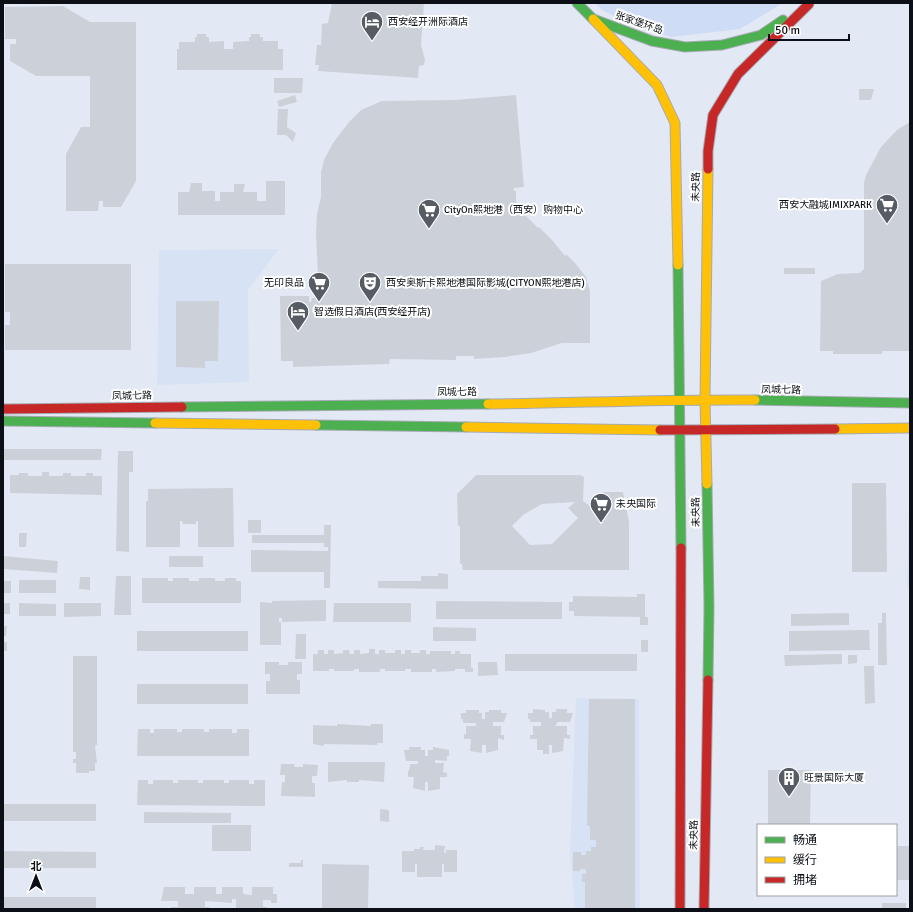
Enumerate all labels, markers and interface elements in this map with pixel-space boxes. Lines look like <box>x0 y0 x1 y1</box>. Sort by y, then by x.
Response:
hotel icon: 西安经开洲际酒店 <box>359 9 385 42</box>
street label: 张家堡环岛 <box>613 9 665 37</box>
place label: 西安经开洲际酒店 <box>388 16 468 28</box>
scale bar <box>769 16 849 42</box>
text: 50 m <box>775 23 800 38</box>
street label: 未央路 <box>690 172 702 202</box>
supermarket icon: 西安大融城IMIXPARK <box>874 192 900 225</box>
supermarket icon: CityOn熙地港（西安）购物中心 <box>416 197 442 230</box>
place label: 西安大融城IMIXPARK <box>779 199 872 211</box>
place label: CityOn熙地港（西安）购物中心 <box>444 204 583 216</box>
supermarket icon: 无印良品 <box>306 270 332 303</box>
theatre icon: 西安奥斯卡熙地港国际影城(CITYON熙地港店) <box>357 270 383 303</box>
place label: 无印良品 <box>264 277 304 289</box>
place label: 西安奥斯卡熙地港国际影城(CITYON熙地港店) <box>386 277 585 289</box>
hotel icon: 智选假日酒店(西安经开店) <box>285 299 311 332</box>
place label: 智选假日酒店(西安经开店) <box>314 306 431 318</box>
street label: 凤城七路 <box>761 384 801 396</box>
street label: 凤城七路 <box>437 386 477 398</box>
street label: 凤城七路 <box>112 390 152 402</box>
supermarket icon: 未央国际 <box>588 491 614 524</box>
street label: 未央路 <box>690 497 702 527</box>
place label: 未央国际 <box>616 498 656 510</box>
building icon: 旺景国际大厦 <box>776 765 802 798</box>
place label: 旺景国际大厦 <box>804 772 864 784</box>
street label: 未央路 <box>688 820 700 850</box>
legend <box>757 824 897 896</box>
text: 畅通 <box>793 833 817 848</box>
text: 缓行 <box>793 853 817 868</box>
north arrow <box>16 856 56 896</box>
text: 北 <box>31 860 42 873</box>
text: 拥堵 <box>793 873 817 888</box>

